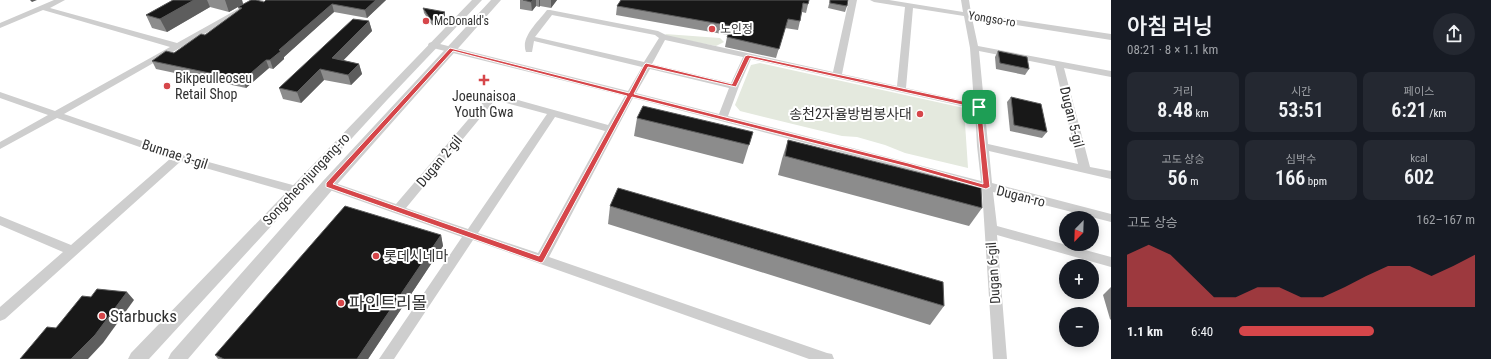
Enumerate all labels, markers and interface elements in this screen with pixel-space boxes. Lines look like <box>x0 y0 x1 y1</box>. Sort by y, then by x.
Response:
street label: Yongso-ro <box>967 8 1017 30</box>
button: share <box>1433 13 1475 55</box>
place label: McDonald's <box>434 14 489 28</box>
text: 아침 러닝 <box>1127 14 1213 39</box>
marker: McDonald's <box>421 16 431 26</box>
place label: 노인정 <box>720 22 753 36</box>
marker: 노인정 <box>707 24 717 34</box>
text: 08:21 · 8 × 1.1 km <box>1127 42 1218 57</box>
place label: Bikpeulleoseu Retail Shop <box>175 70 252 102</box>
marker: Joeunaisoa Youth Gwa <box>478 74 490 86</box>
marker: Bikpeulleoseu Retail Shop <box>162 81 172 91</box>
street label: Dugan 5-gil <box>1057 85 1087 149</box>
text: 거리 <box>1173 85 1193 98</box>
text: 시간 <box>1291 85 1311 98</box>
text: 페이스 <box>1404 85 1434 98</box>
place label: Joeunaisoa Youth Gwa <box>452 88 516 120</box>
pin <box>962 90 996 124</box>
icon: arrive <box>968 96 990 118</box>
text: 8.48 <box>1157 98 1193 122</box>
text: 53:51 <box>1278 98 1324 122</box>
text: 6:21 <box>1391 98 1427 122</box>
place label: 송천2자율방범봉사대 <box>789 106 912 122</box>
text: km <box>1193 107 1209 120</box>
text: /km <box>1427 107 1447 120</box>
marker: 송천2자율방범봉사대 <box>915 109 925 119</box>
street label: Songcheonjungang-ro <box>259 130 353 228</box>
street label: Dugan 2-gil <box>413 132 465 190</box>
street label: Bunnae 3-gil <box>140 136 210 172</box>
text: kcal <box>1410 152 1428 165</box>
text: 고도 상승 <box>1161 153 1205 166</box>
text: 심박수 <box>1286 153 1316 166</box>
text: 602 <box>1404 165 1434 189</box>
text: 56 <box>1168 166 1188 190</box>
text: 166 <box>1275 166 1305 190</box>
text: m <box>1188 175 1198 188</box>
text: bpm <box>1305 175 1327 188</box>
street label: Dugan-ro <box>995 182 1047 210</box>
north arrow <box>1059 211 1099 251</box>
map controls <box>1059 211 1099 347</box>
text: 162–167 m <box>1416 212 1475 227</box>
text: 고도 상승 <box>1127 215 1178 230</box>
street label: Dugan 6-gil <box>983 241 1003 305</box>
place label: 롯데시네마 <box>384 248 449 264</box>
marker: 롯데시네마 <box>371 251 381 261</box>
button: + <box>1059 259 1099 299</box>
place label: 파인트리몰 <box>349 293 427 313</box>
marker: 파인트리몰 <box>336 298 346 308</box>
place label: Starbucks <box>110 306 177 326</box>
button: − <box>1059 307 1099 347</box>
marker: Starbucks <box>97 311 107 321</box>
text: 1.1 km <box>1127 324 1163 339</box>
text: 6:40 <box>1191 324 1213 339</box>

